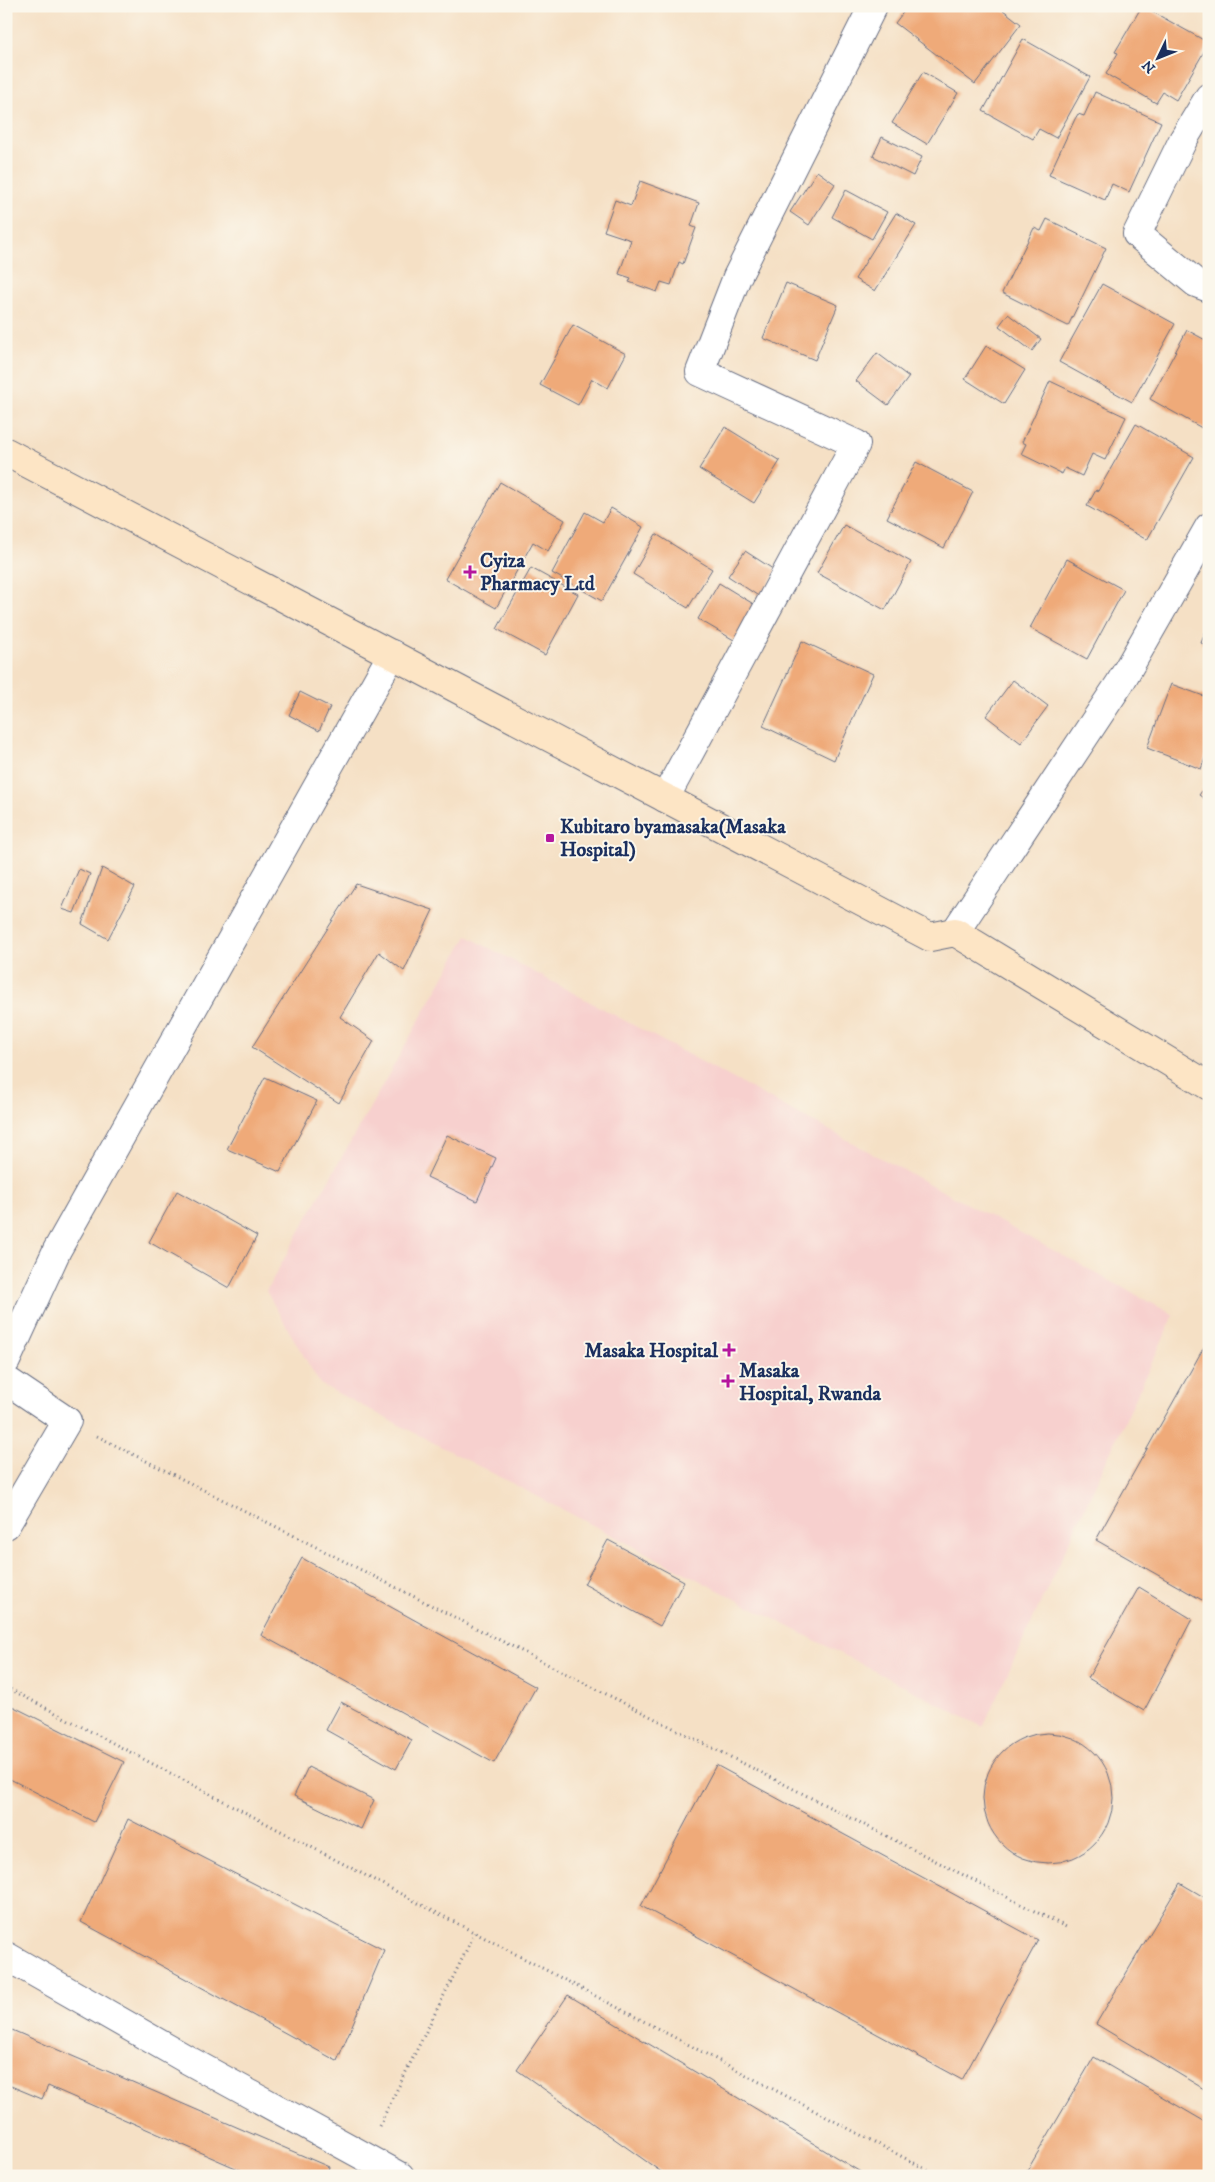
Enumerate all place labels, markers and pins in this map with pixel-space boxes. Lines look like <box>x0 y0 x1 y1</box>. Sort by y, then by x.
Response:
place label: Cyiza Pharmacy Ltd <box>480 549 596 597</box>
marker: Cyiza Pharmacy Ltd <box>464 566 476 578</box>
place label: Kubitaro byamasaka(Masaka Hospital) <box>560 815 786 863</box>
marker: Kubitaro byamasaka(Masaka Hospital) <box>544 832 556 844</box>
place label: Masaka Hospital <box>584 1339 719 1364</box>
marker: Masaka Hospital <box>722 1343 736 1357</box>
place label: Masaka Hospital, Rwanda <box>739 1359 882 1407</box>
marker: Masaka Hospital, Rwanda <box>721 1374 735 1388</box>

